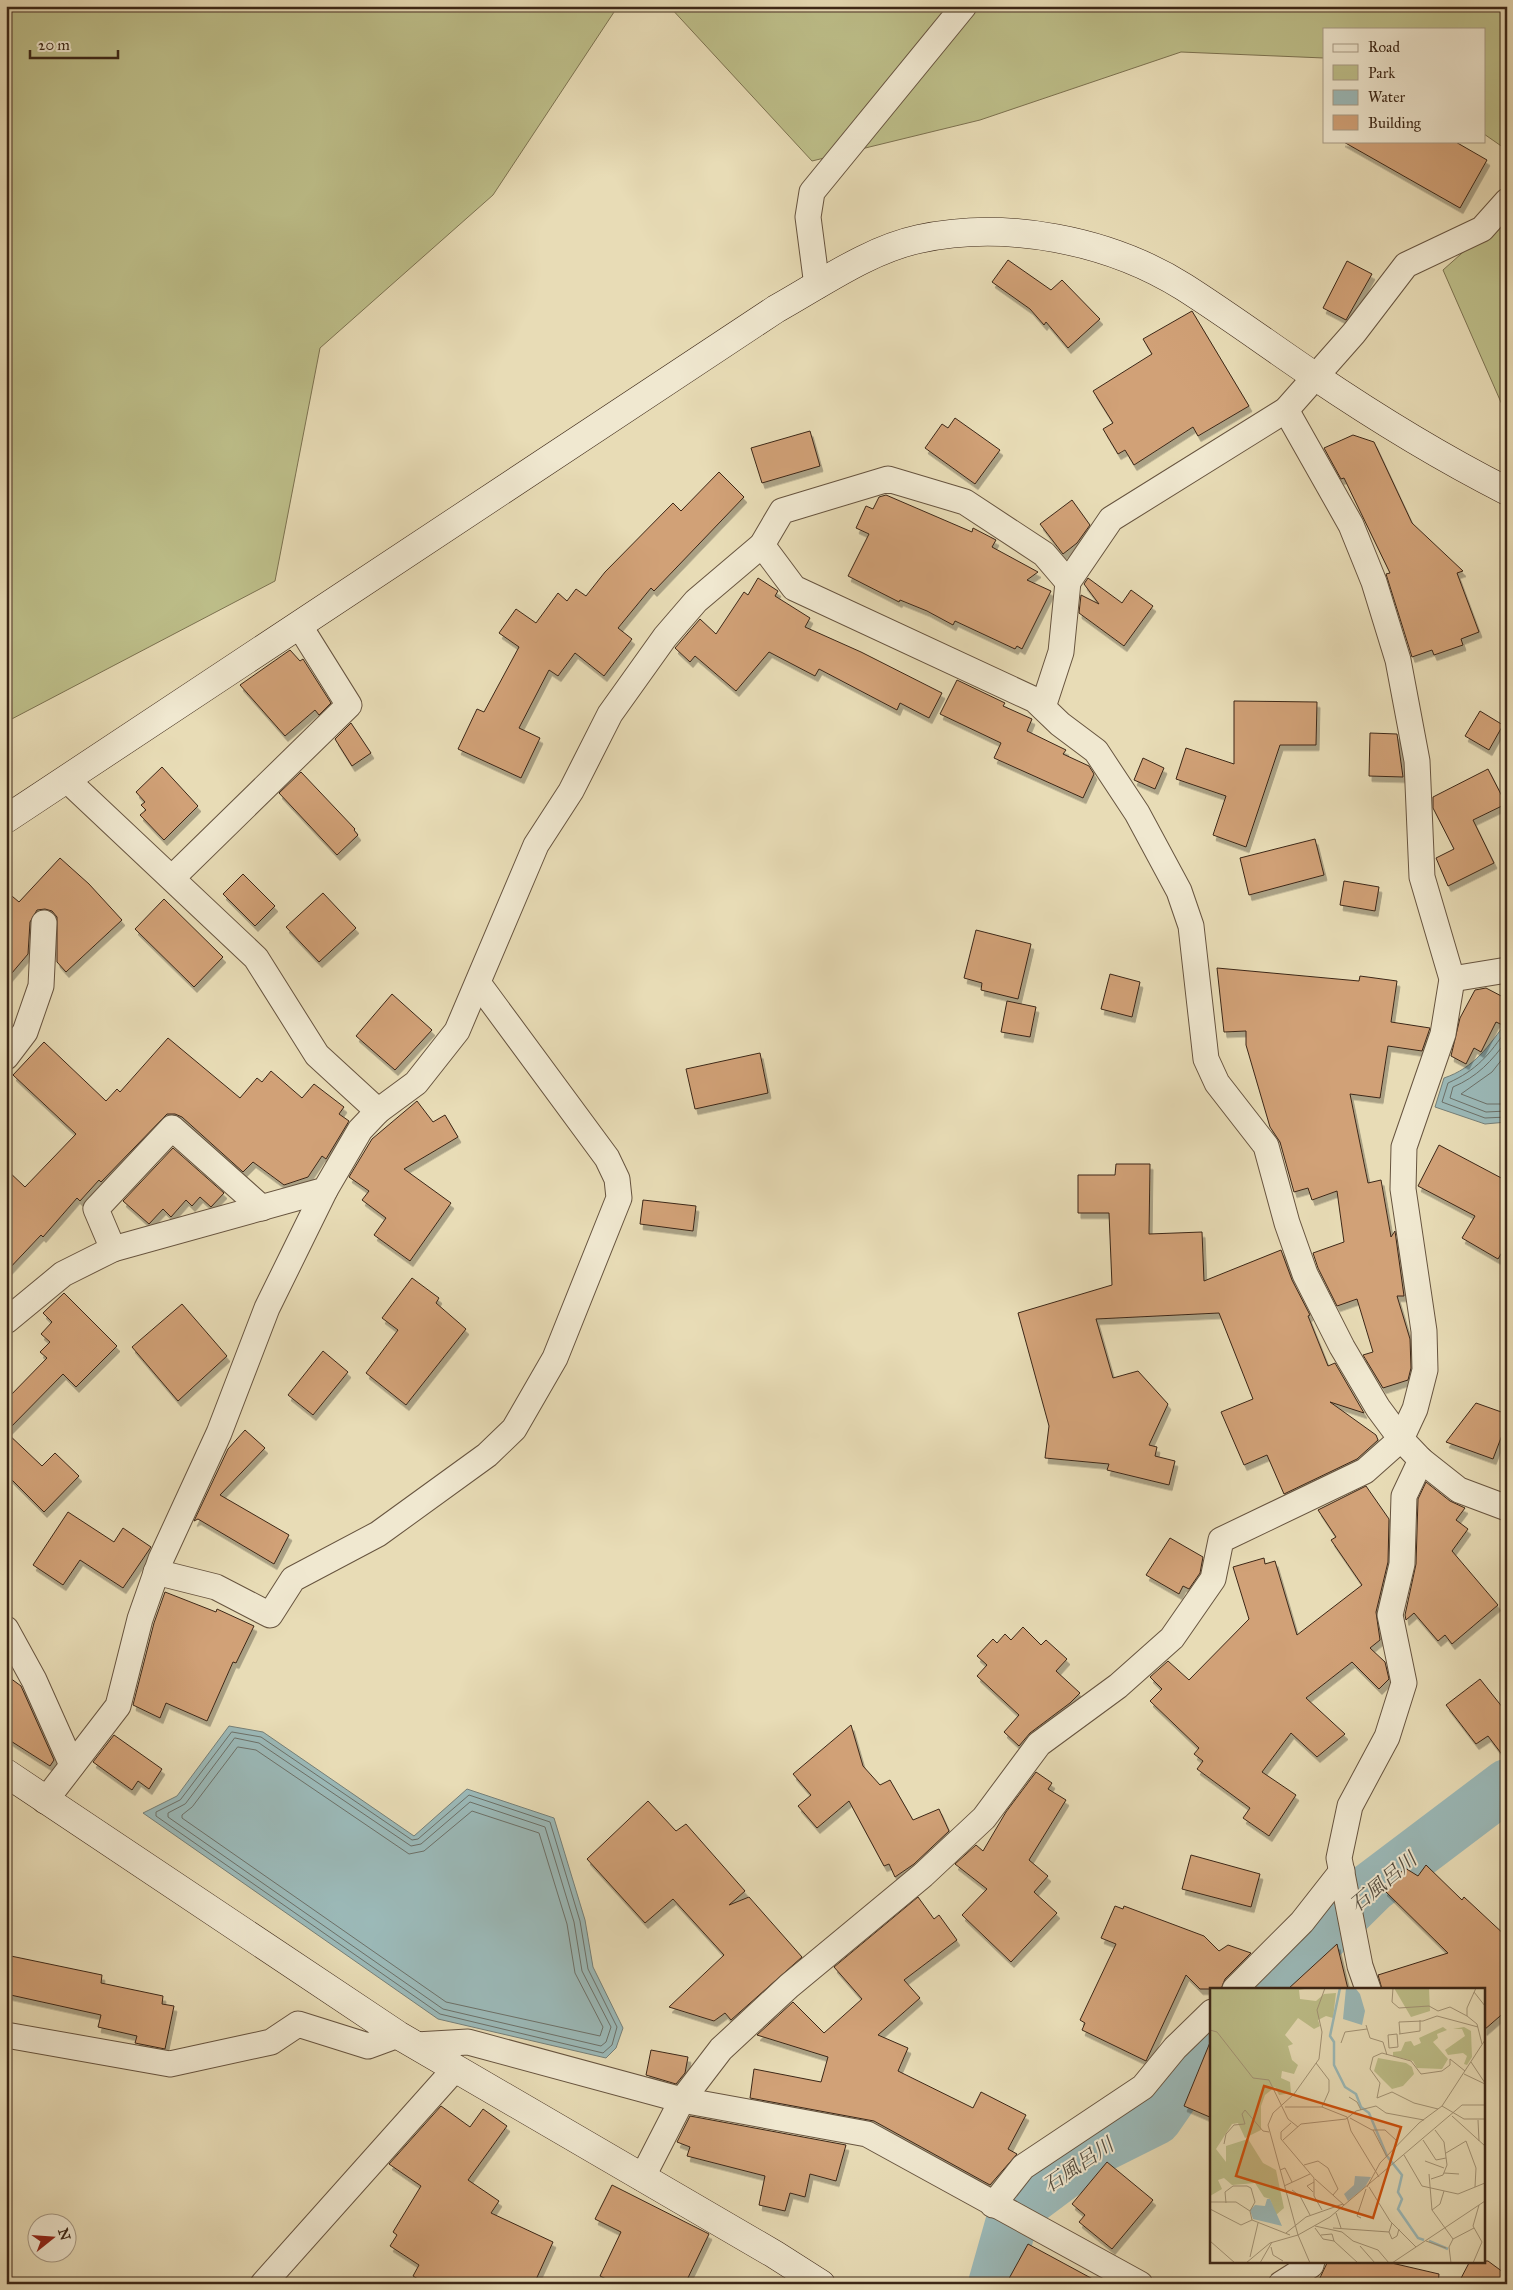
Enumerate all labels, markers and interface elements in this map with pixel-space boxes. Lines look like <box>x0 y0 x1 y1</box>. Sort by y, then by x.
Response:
scale bar <box>30 28 118 60</box>
legend <box>1323 28 1486 142</box>
text: 20 m <box>38 36 70 54</box>
text: Road <box>1368 38 1400 56</box>
text: Park <box>1368 64 1395 82</box>
text: Water <box>1368 88 1405 106</box>
text: Building <box>1368 114 1422 132</box>
water label: 石風呂川 <box>1345 1846 1423 1917</box>
inset map <box>1210 1988 1486 2262</box>
water label: 石風呂川 <box>1038 2132 1120 2197</box>
north arrow <box>28 2212 78 2262</box>
text: N <box>54 2226 74 2243</box>

